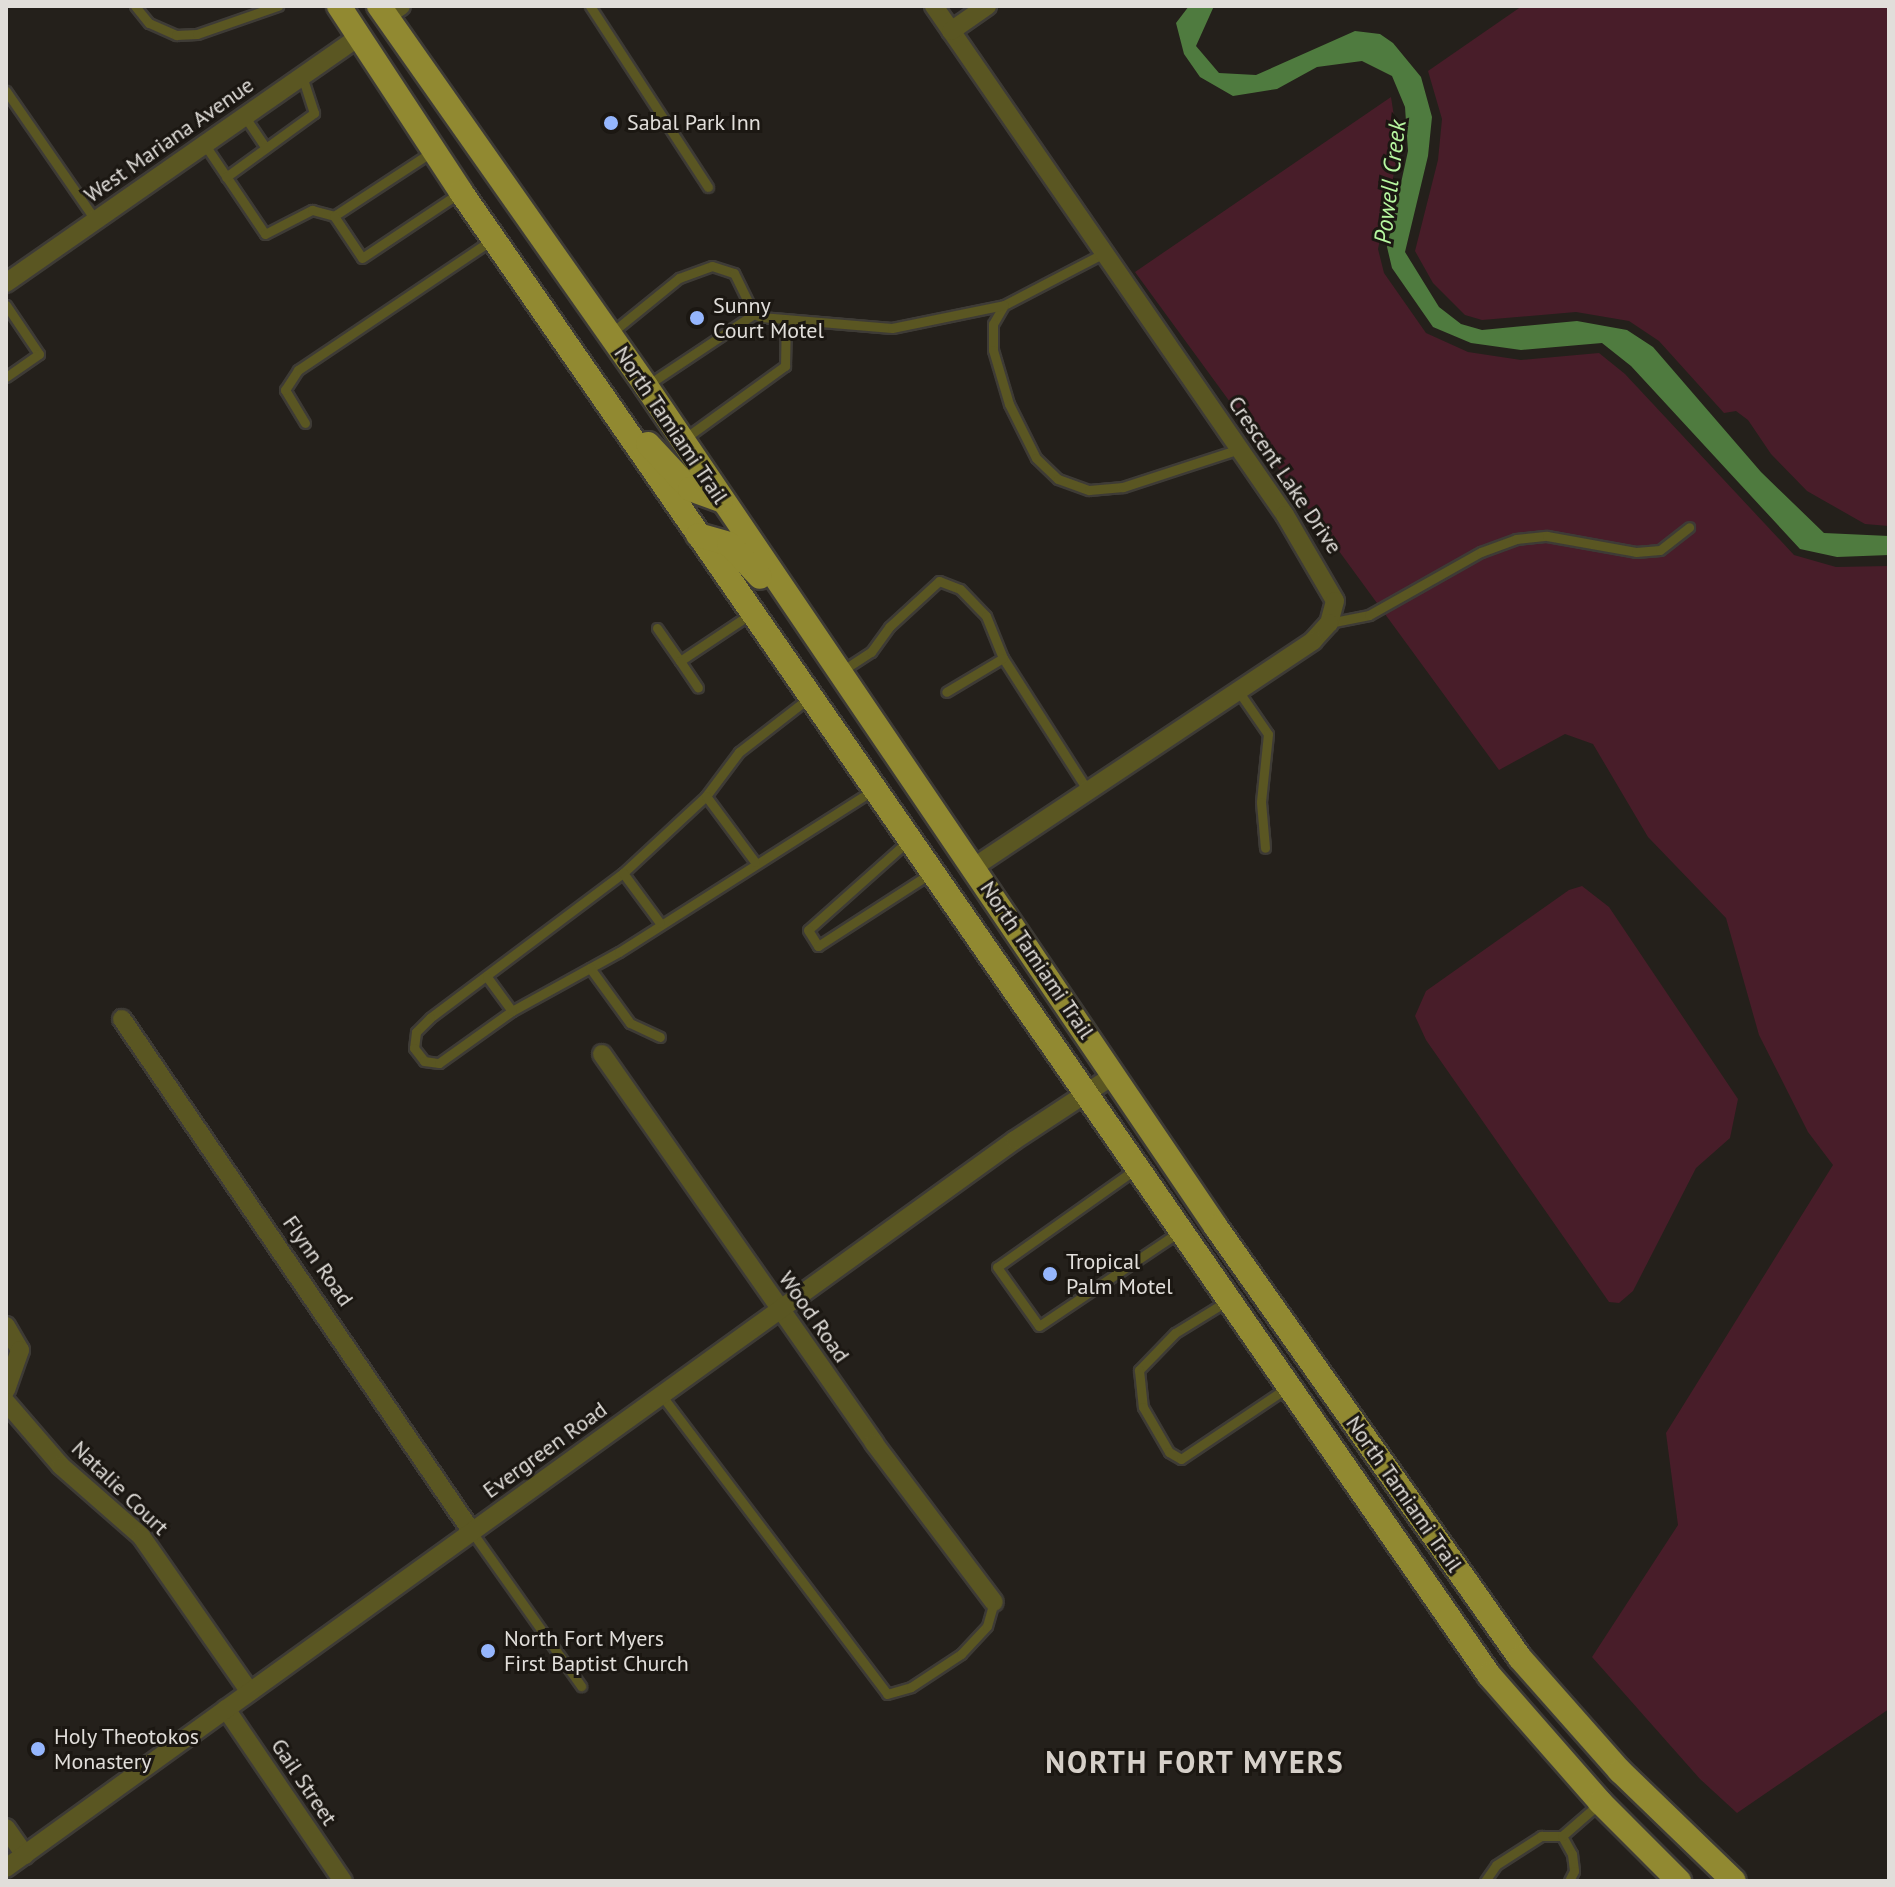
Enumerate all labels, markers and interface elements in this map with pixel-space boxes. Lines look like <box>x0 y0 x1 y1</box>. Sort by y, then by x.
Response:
street label: West Mariana Avenue <box>79 71 259 209</box>
place label: Sabal Park Inn <box>627 110 761 136</box>
marker: Sabal Park Inn <box>602 114 620 132</box>
water label: Powell Creek <box>1368 118 1412 246</box>
place label: Sunny Court Motel <box>713 292 824 344</box>
marker: Sunny Court Motel <box>688 309 706 327</box>
street label: North Tamiami Trail <box>608 341 734 509</box>
street label: Crescent Lake Drive <box>1222 391 1348 559</box>
street label: North Tamiami Trail <box>974 876 1100 1044</box>
street label: Flynn Road <box>277 1211 359 1311</box>
place label: Tropical Palm Motel <box>1066 1248 1173 1300</box>
marker: Tropical Palm Motel <box>1041 1265 1059 1283</box>
street label: Wood Road <box>773 1266 855 1368</box>
street label: Evergreen Road <box>478 1396 612 1504</box>
street label: North Tamiami Trail <box>1340 1410 1468 1578</box>
street label: Natalie Court <box>66 1435 174 1541</box>
place label: North Fort Myers First Baptist Church <box>504 1625 689 1676</box>
marker: North Fort Myers First Baptist Church <box>479 1642 497 1660</box>
place label: Holy Theotokos Monastery <box>54 1723 200 1774</box>
street label: Gail Street <box>265 1734 343 1830</box>
marker: Holy Theotokos Monastery <box>29 1740 47 1758</box>
district label: NORTH FORT MYERS <box>1045 1744 1345 1780</box>

